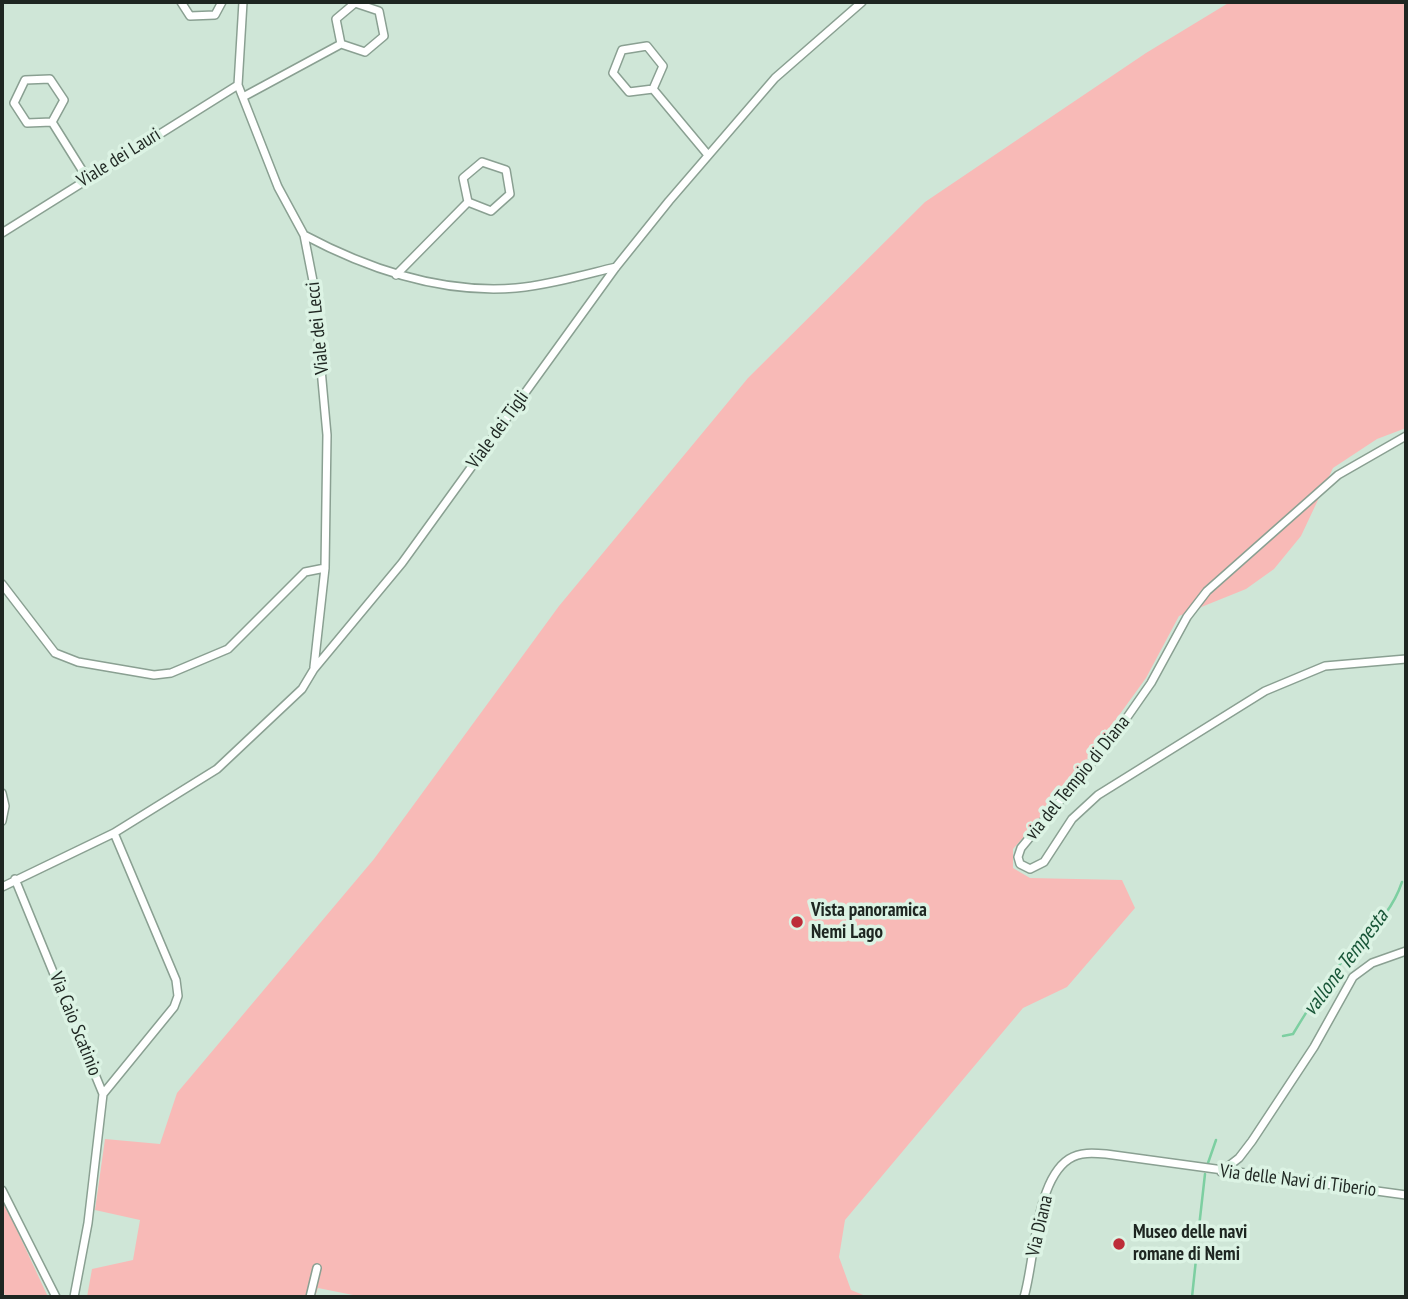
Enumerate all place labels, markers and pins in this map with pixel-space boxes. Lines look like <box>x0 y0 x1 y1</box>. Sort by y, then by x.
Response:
place label: Vista panoramica Nemi Lago <box>811 900 927 944</box>
marker: Vista panoramica Nemi Lago <box>789 914 805 930</box>
place label: Museo delle navi romane di Nemi <box>1133 1222 1247 1266</box>
marker: Museo delle navi romane di Nemi <box>1111 1236 1127 1252</box>

